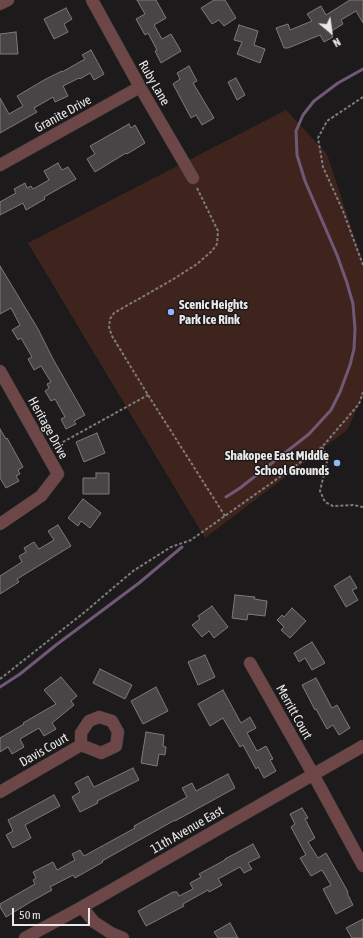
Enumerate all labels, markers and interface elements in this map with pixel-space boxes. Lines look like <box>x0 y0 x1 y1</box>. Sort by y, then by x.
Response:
north arrow <box>311 12 351 52</box>
text: N <box>331 36 343 49</box>
street label: Ruby Lane <box>135 58 173 108</box>
street label: Granite Drive <box>32 92 94 136</box>
place label: Scenic Heights Park Ice Rink <box>179 297 248 328</box>
marker: Scenic Heights Park Ice Rink <box>166 307 176 317</box>
street label: Heritage Drive <box>25 394 71 462</box>
place label: Shakopee East Middle School Grounds <box>225 448 329 479</box>
marker: Shakopee East Middle School Grounds <box>332 458 342 468</box>
street label: Merritt Court <box>273 682 315 742</box>
street label: Davis Court <box>17 730 71 770</box>
street label: 11th Avenue East <box>148 803 226 857</box>
scale bar <box>14 900 92 926</box>
text: 50 m <box>19 908 41 922</box>

